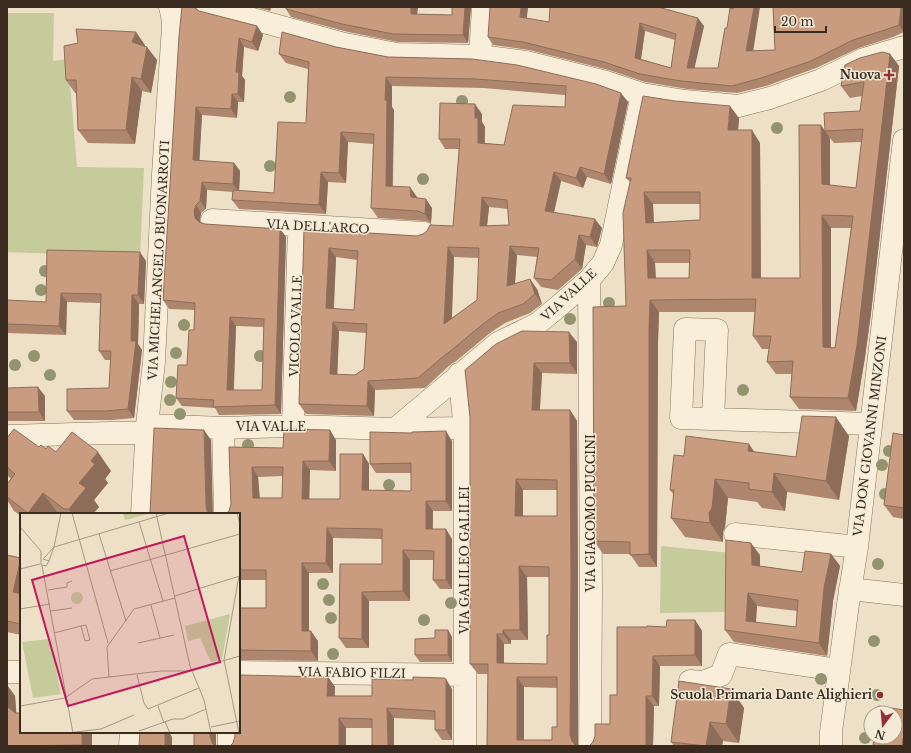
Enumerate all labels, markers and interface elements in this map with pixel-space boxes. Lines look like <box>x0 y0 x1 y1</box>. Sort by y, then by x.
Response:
scale bar <box>775 8 826 34</box>
text: 20 m <box>781 14 813 29</box>
place label: Nuova <box>840 67 881 82</box>
marker: Nuova <box>884 70 894 80</box>
street label: VIA MICHELANGELO BUONARROTI <box>145 140 172 381</box>
street label: VIA DELL'ARCO <box>265 216 370 237</box>
street label: VIA VALLE <box>537 265 600 325</box>
street label: VICOLO VALLE <box>286 274 305 378</box>
street label: VIA DON GIOVANNI MINZONI <box>850 335 889 538</box>
street label: VIA VALLE <box>235 419 306 434</box>
street label: VIA GIACOMO PUCCINI <box>583 434 598 593</box>
street label: VIA GALILEO GALILEI <box>457 486 472 635</box>
inset map <box>20 513 240 733</box>
street label: VIA FABIO FILZI <box>297 664 406 681</box>
place label: Scuola Primaria Dante Alighieri <box>670 687 873 702</box>
marker: Scuola Primaria Dante Alighieri <box>875 690 885 700</box>
north arrow <box>863 705 903 745</box>
text: N <box>873 726 887 743</box>

